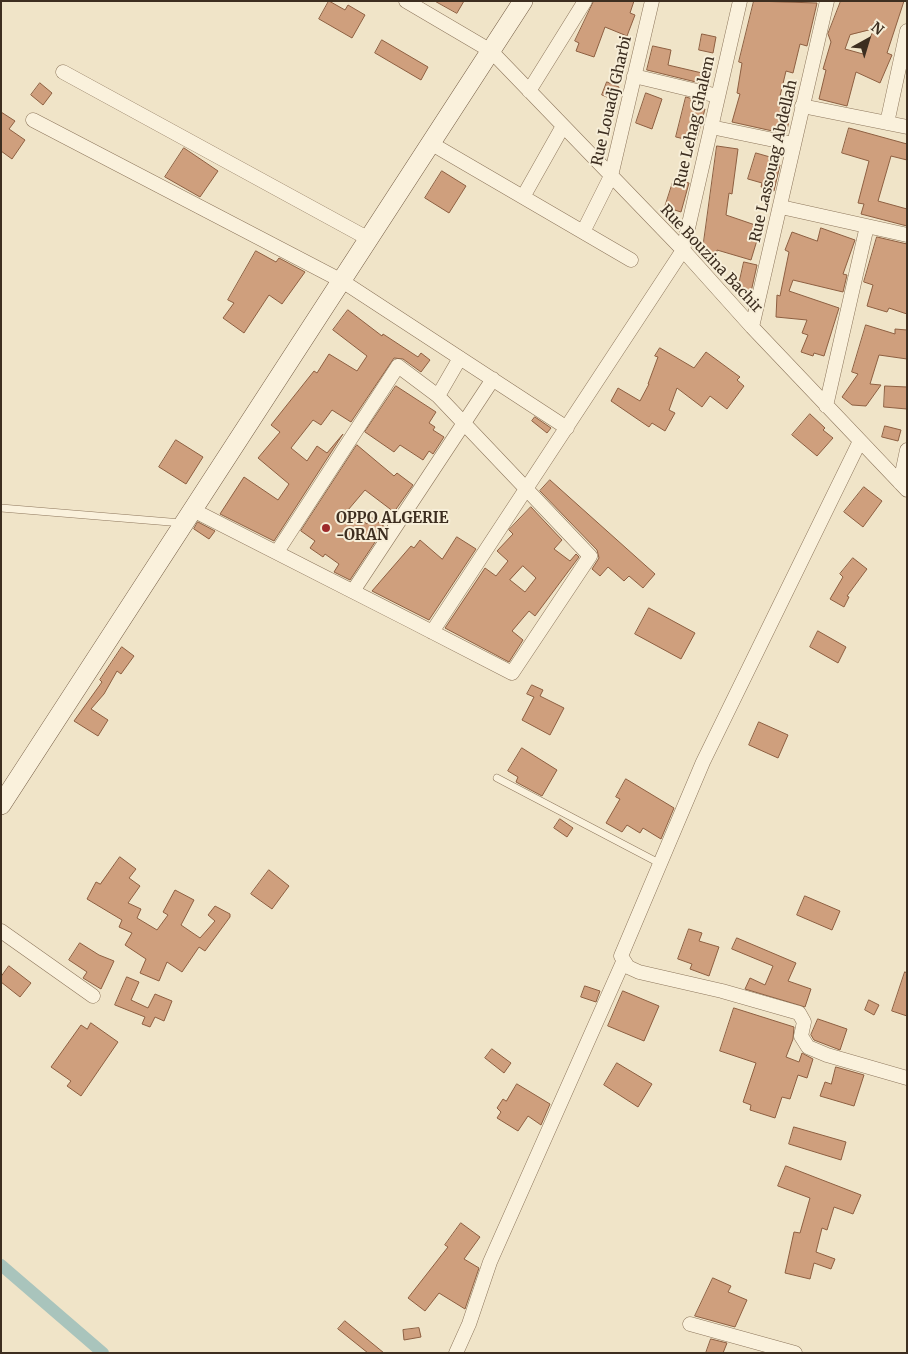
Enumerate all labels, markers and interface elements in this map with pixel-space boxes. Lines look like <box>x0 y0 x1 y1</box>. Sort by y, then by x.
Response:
north arrow <box>843 15 893 65</box>
text: N <box>867 18 887 39</box>
street label: Rue Louadj Gharbi <box>588 34 636 168</box>
street label: Rue Lehag Ghalem <box>671 54 719 190</box>
street label: Rue Lassouag Abdellah <box>747 78 801 244</box>
street label: Rue Bouzina Bachir <box>656 201 766 317</box>
place label: OPPO ALGERIE -ORAN <box>336 510 449 545</box>
marker: OPPO ALGERIE -ORAN <box>320 522 332 534</box>

